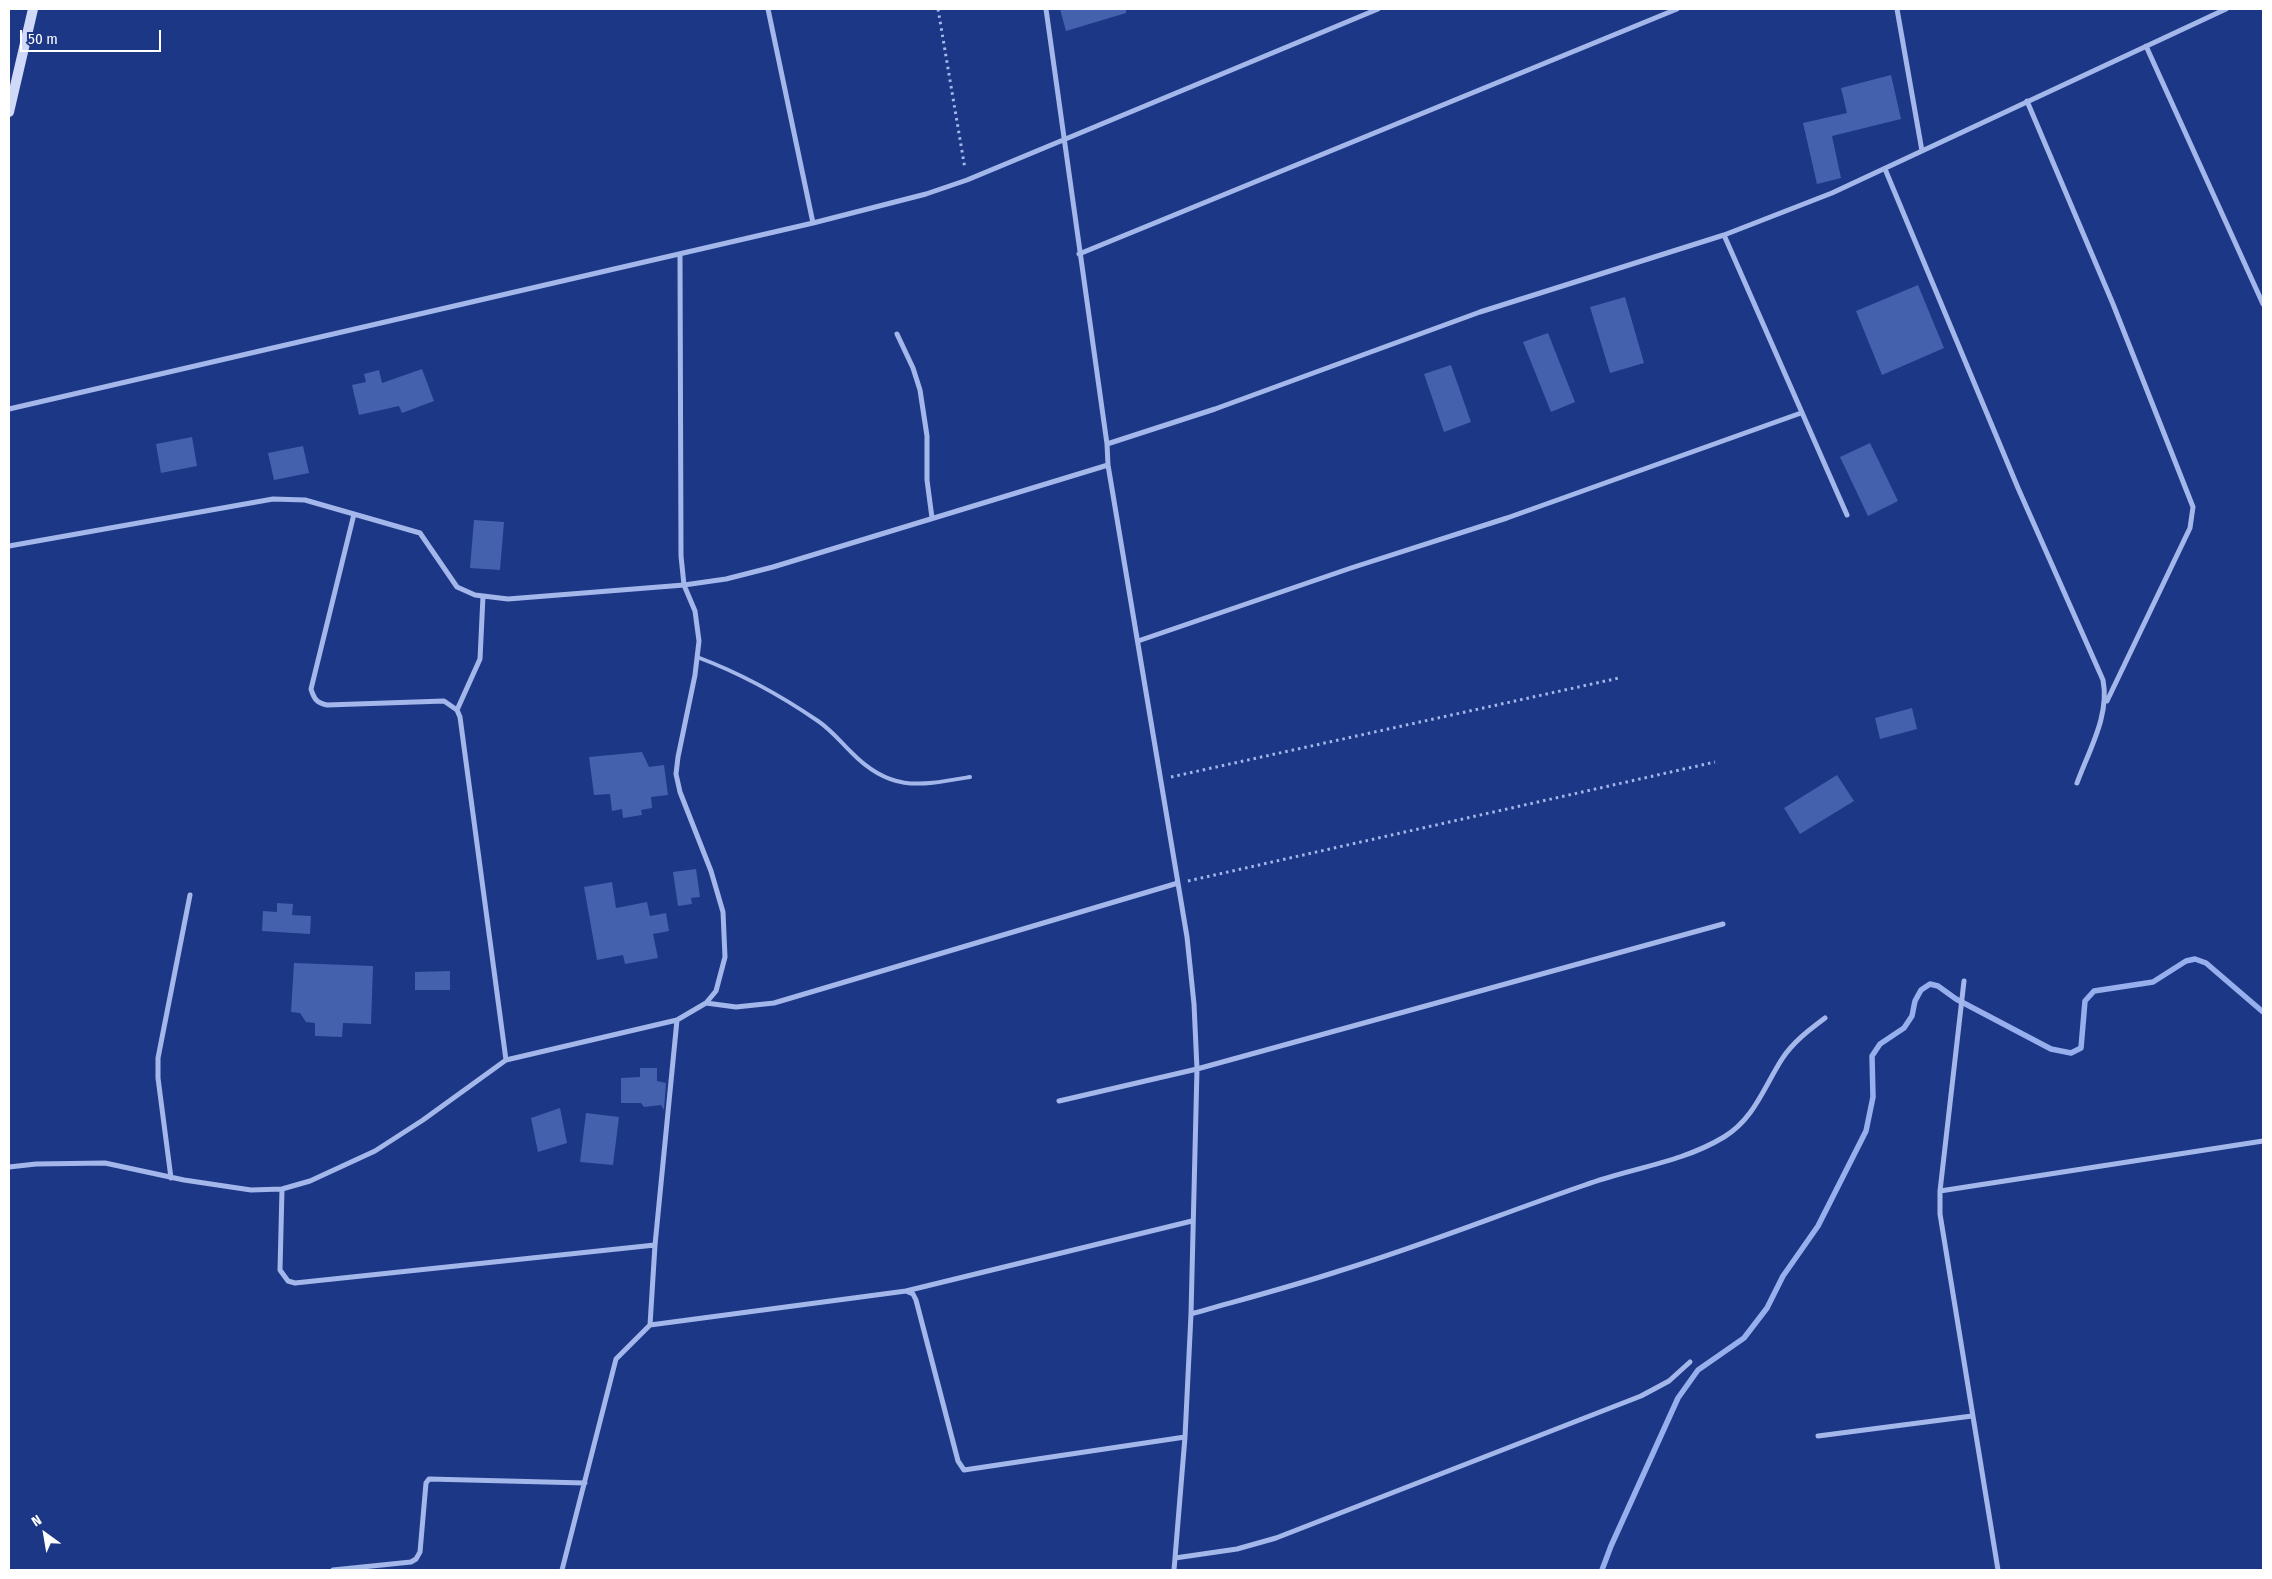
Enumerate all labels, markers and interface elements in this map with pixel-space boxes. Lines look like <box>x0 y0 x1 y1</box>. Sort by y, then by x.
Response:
scale bar <box>22 20 164 52</box>
text: 50 m <box>28 30 58 48</box>
north arrow <box>20 1509 70 1559</box>
text: N <box>29 1511 45 1530</box>

